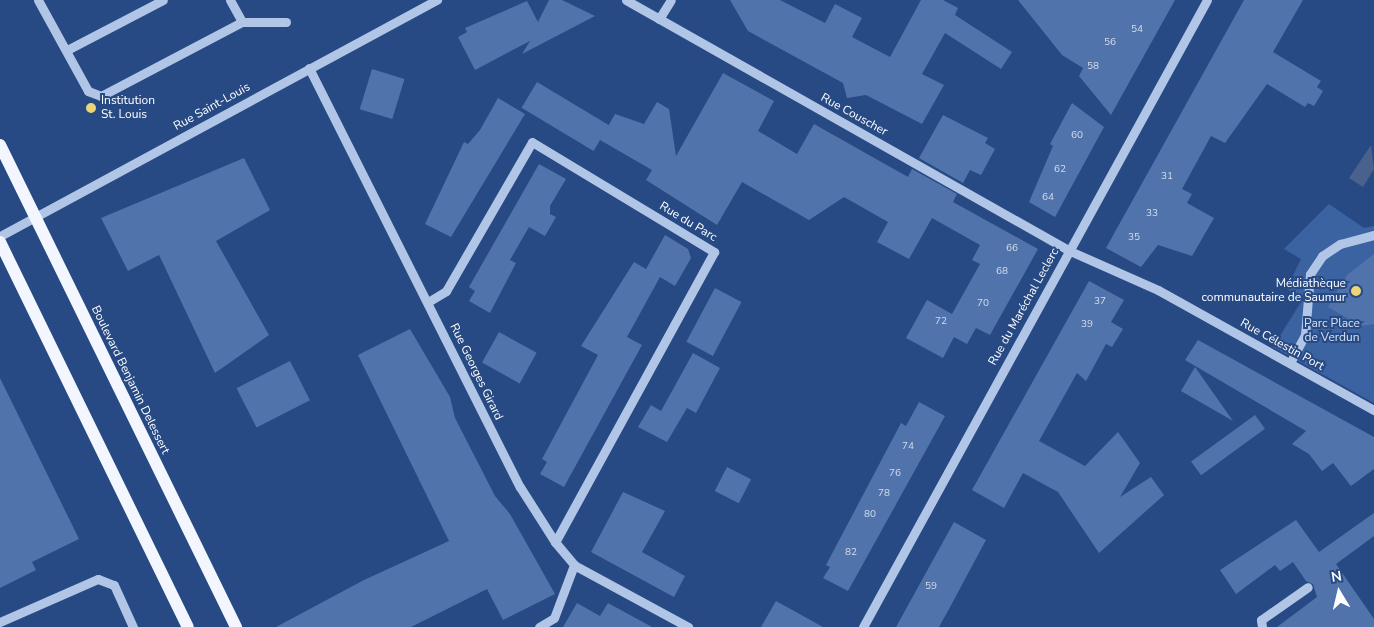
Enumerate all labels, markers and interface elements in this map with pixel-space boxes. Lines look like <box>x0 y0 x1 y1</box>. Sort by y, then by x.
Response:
house number: 54 <box>1131 24 1143 36</box>
house number: 56 <box>1104 37 1116 49</box>
house number: 58 <box>1087 61 1099 73</box>
street label: Rue Saint-Louis <box>171 80 253 134</box>
street label: Rue Couscher <box>818 91 890 139</box>
place label: Institution St. Louis <box>101 94 155 122</box>
marker: Institution St. Louis <box>85 102 97 114</box>
house number: 60 <box>1071 130 1083 142</box>
house number: 62 <box>1054 164 1066 176</box>
house number: 31 <box>1161 171 1173 183</box>
house number: 64 <box>1042 192 1054 204</box>
street label: Rue du Parc <box>657 199 719 245</box>
house number: 33 <box>1146 208 1158 220</box>
house number: 35 <box>1128 232 1140 244</box>
house number: 66 <box>1006 243 1018 255</box>
street label: Rue du Maréchal Leclerc <box>986 246 1062 368</box>
house number: 68 <box>996 266 1008 278</box>
place label: Médiathèque communautaire de Saumur <box>1201 277 1346 305</box>
marker: Médiathèque communautaire de Saumur <box>1350 285 1362 297</box>
house number: 37 <box>1094 296 1106 308</box>
house number: 70 <box>977 298 989 310</box>
street label: Boulevard Benjamin Delessert <box>88 303 172 457</box>
house number: 72 <box>935 316 947 328</box>
street label: Rue Célestin Port <box>1238 316 1326 374</box>
park label: Parc Place de Verdun <box>1304 317 1360 345</box>
house number: 39 <box>1081 319 1093 331</box>
street label: Rue Georges Girard <box>446 321 506 423</box>
house number: 74 <box>902 441 914 453</box>
house number: 76 <box>889 468 901 480</box>
house number: 78 <box>878 488 890 500</box>
house number: 80 <box>864 509 876 521</box>
house number: 82 <box>845 547 857 559</box>
text: N <box>1330 566 1343 587</box>
north arrow <box>1314 567 1364 617</box>
house number: 59 <box>925 581 937 593</box>

